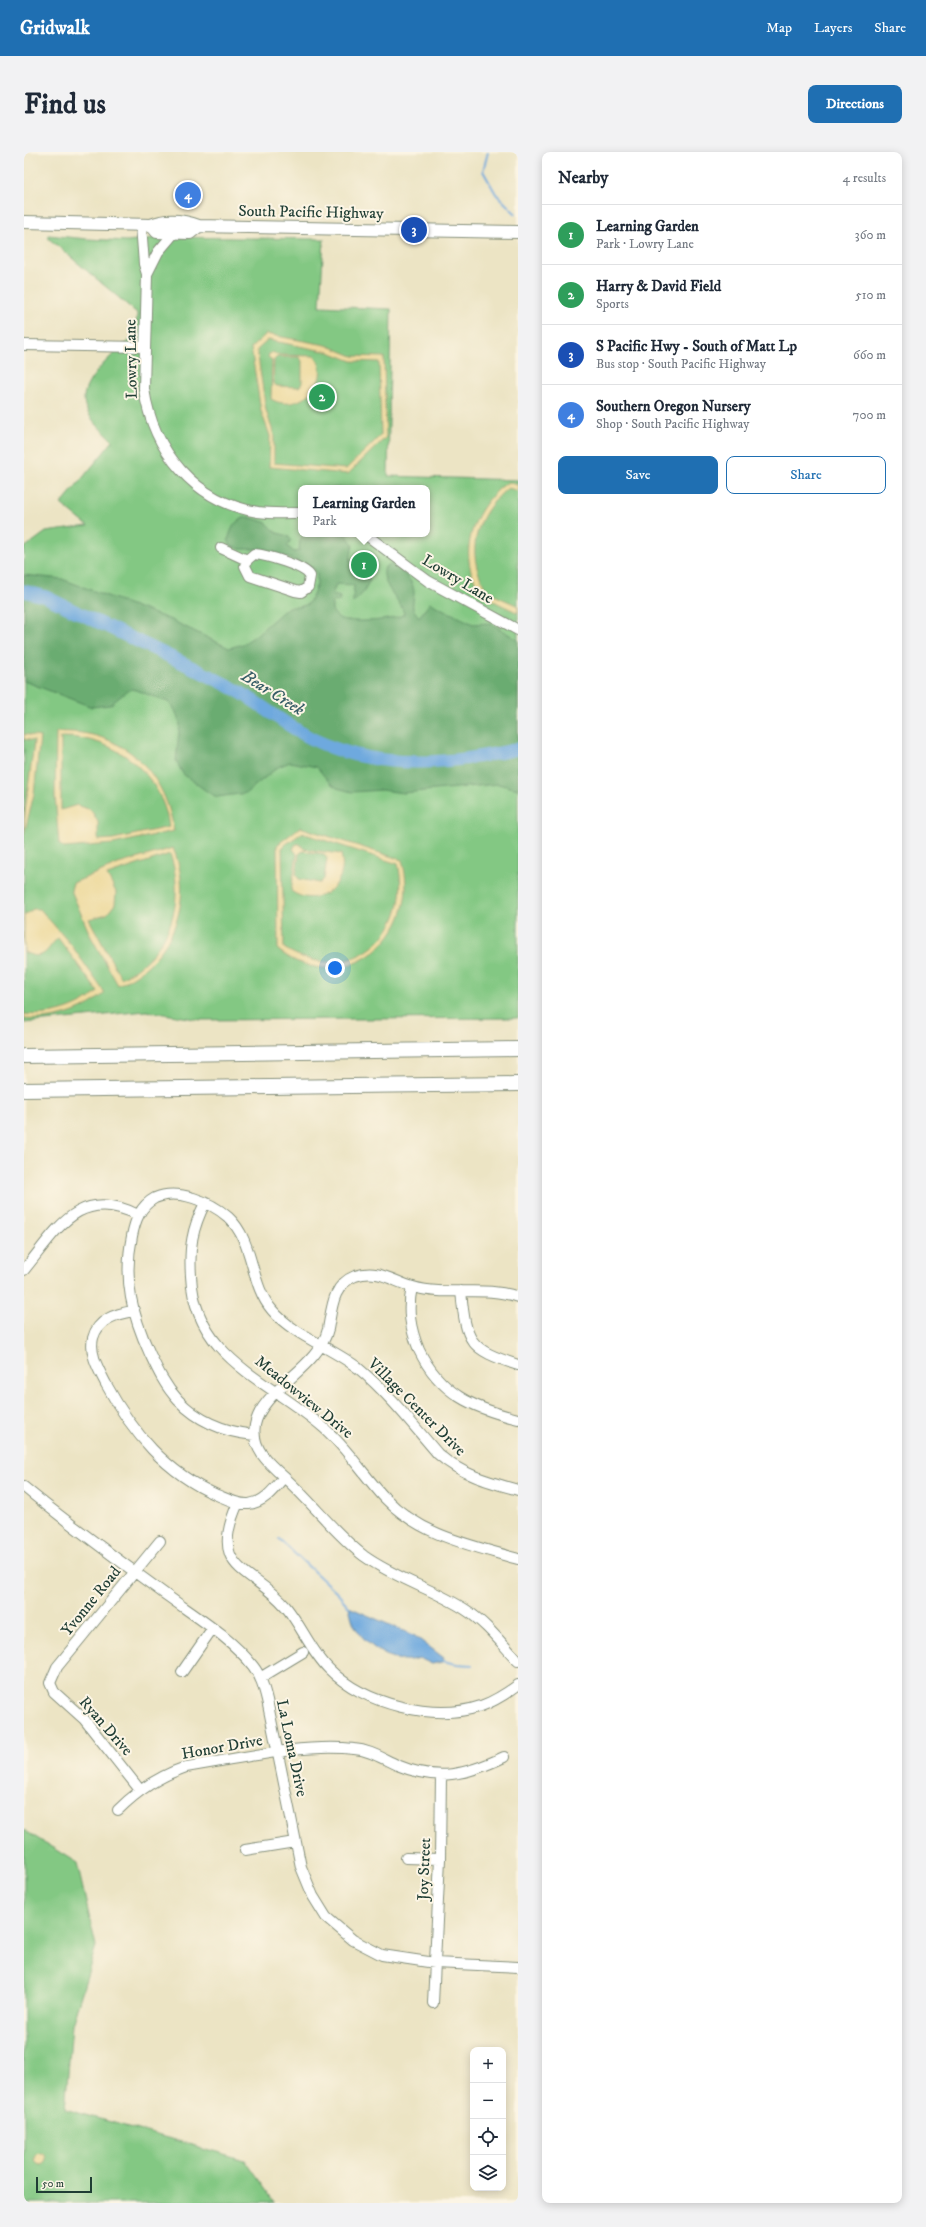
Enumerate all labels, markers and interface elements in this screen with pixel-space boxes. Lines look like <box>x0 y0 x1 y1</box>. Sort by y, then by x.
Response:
text: Gridwalk <box>20 17 90 40</box>
text: Map <box>766 19 792 37</box>
text: Layers <box>814 19 852 37</box>
text: Share <box>874 19 906 37</box>
button: Directions <box>808 85 902 123</box>
text: Find us <box>24 87 106 122</box>
text: Nearby <box>558 167 608 189</box>
text: 4 results <box>843 170 886 186</box>
pin: 4 <box>175 180 201 210</box>
street label: South Pacific Highway <box>238 201 384 223</box>
pin: 3 <box>401 215 427 245</box>
text: Learning Garden <box>596 217 699 236</box>
text: 1 <box>569 227 573 243</box>
text: 360 m <box>855 227 886 243</box>
text: Park · Lowry Lane <box>596 236 694 252</box>
text: Harry & David Field <box>596 277 721 296</box>
text: 2 <box>568 287 574 303</box>
text: 510 m <box>855 287 886 303</box>
text: Sports <box>596 296 629 312</box>
street label: Lowry Lane <box>120 319 142 399</box>
text: S Pacific Hwy - South of Matt Lp <box>596 337 797 356</box>
text: 3 <box>569 347 573 363</box>
text: 660 m <box>853 347 886 363</box>
text: Bus stop · South Pacific Highway <box>596 356 766 372</box>
pin: 2 <box>309 382 335 412</box>
text: Southern Oregon Nursery <box>596 397 751 416</box>
text: 4 <box>567 407 575 423</box>
text: 700 m <box>853 407 886 423</box>
text: Shop · South Pacific Highway <box>596 416 749 432</box>
button: Save <box>558 456 718 494</box>
button: Share <box>726 456 886 494</box>
popup <box>298 485 430 537</box>
text: Learning Garden <box>313 494 415 513</box>
text: Park <box>313 513 337 529</box>
pin: 1 <box>351 550 377 580</box>
street label: Lowry Lane <box>419 550 498 608</box>
water label: Bear Creek <box>237 665 309 721</box>
your location <box>325 958 345 978</box>
street label: Meadowview Drive <box>251 1351 358 1443</box>
street label: Village Center Drive <box>363 1353 471 1461</box>
street label: Yvonne Road <box>57 1562 125 1640</box>
street label: Ryan Drive <box>75 1692 137 1760</box>
street label: La Loma Drive <box>272 1698 312 1799</box>
street label: Honor Drive <box>180 1730 264 1764</box>
street label: Joy Street <box>413 1837 435 1903</box>
map controls <box>470 2047 506 2191</box>
button: + <box>470 2047 506 2083</box>
button: − <box>470 2083 506 2119</box>
button: locate <box>470 2119 506 2155</box>
button: layers <box>470 2155 506 2191</box>
scale bar <box>36 2175 92 2194</box>
text: 50 m <box>42 2177 64 2191</box>

